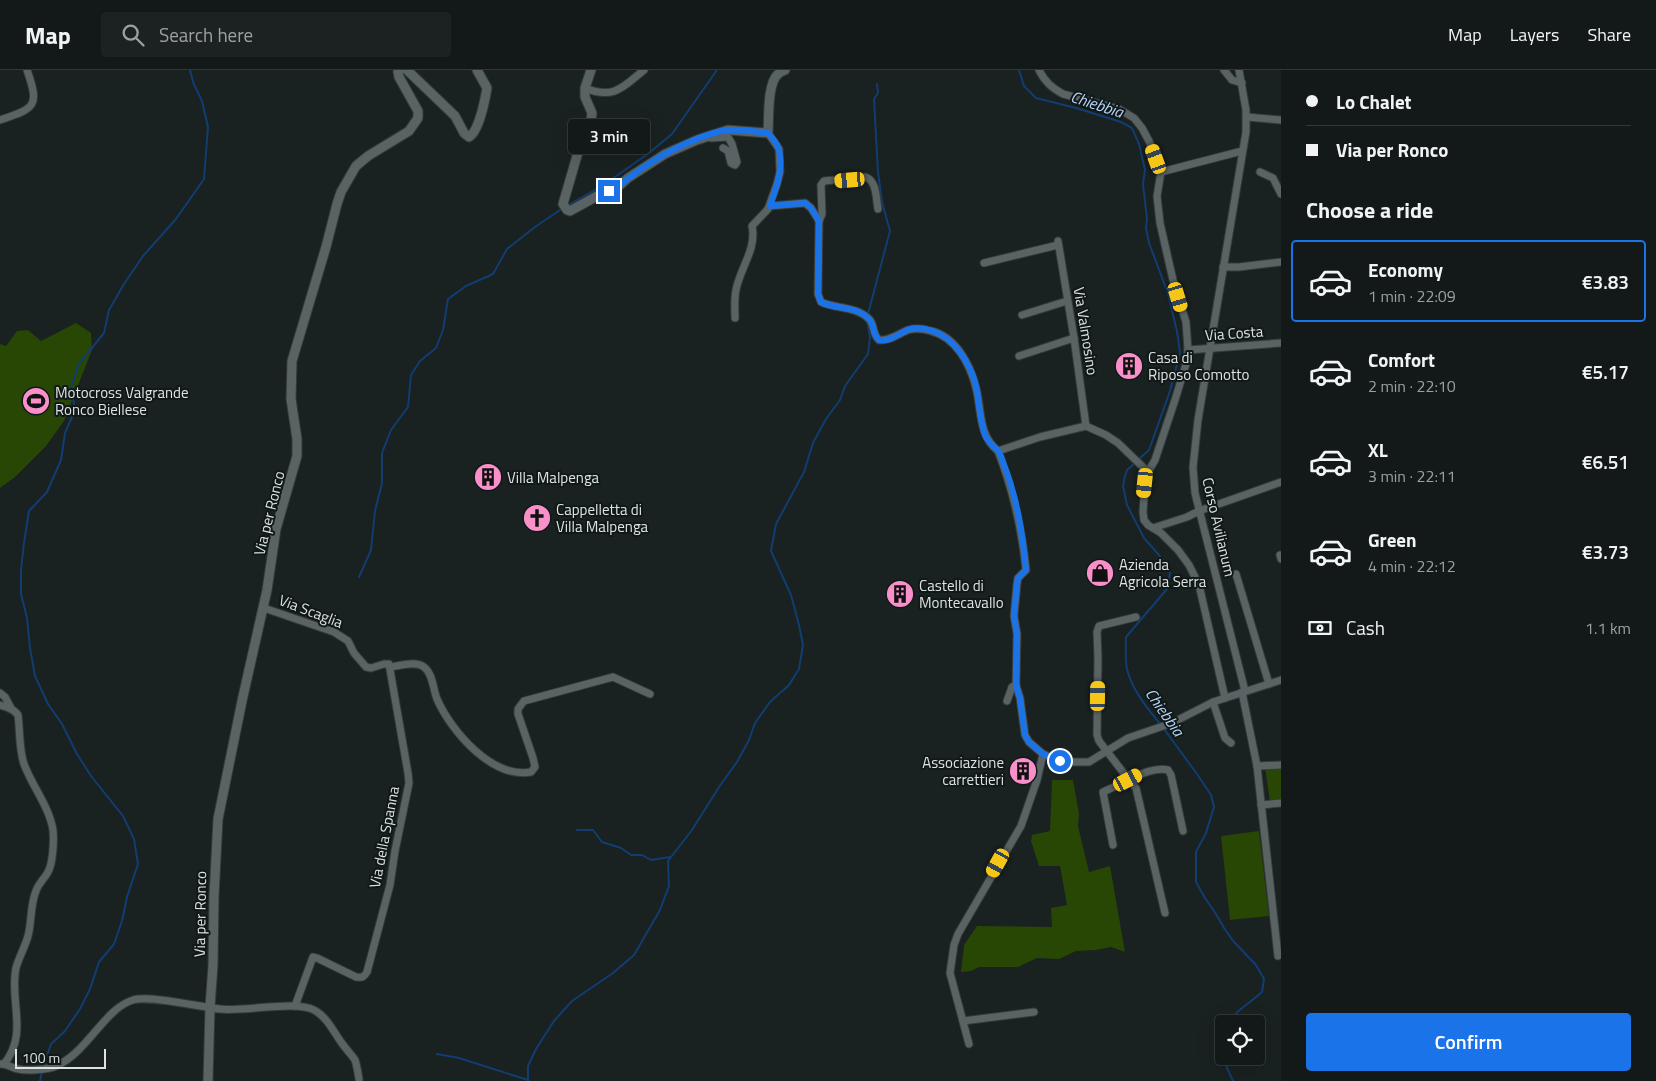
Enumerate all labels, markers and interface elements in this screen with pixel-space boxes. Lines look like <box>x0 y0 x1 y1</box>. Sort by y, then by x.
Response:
search box <box>101 12 451 57</box>
text: Map <box>25 17 71 53</box>
text: Search here <box>159 20 253 49</box>
icon: search <box>119 21 147 49</box>
text: Map <box>1448 21 1482 48</box>
text: Layers <box>1510 21 1559 48</box>
text: Share <box>1587 21 1631 48</box>
water label: Chiebbia <box>1068 84 1127 124</box>
text: Lo Chalet <box>1336 87 1412 116</box>
callout: 3 min <box>568 118 650 154</box>
text: 3 min <box>590 124 628 148</box>
text: Via per Ronco <box>1336 135 1448 164</box>
car <box>1143 142 1168 176</box>
car <box>834 171 865 189</box>
route end <box>598 180 620 202</box>
text: Choose a ride <box>1306 193 1433 227</box>
text: Economy <box>1368 255 1443 284</box>
icon: car <box>1308 259 1353 304</box>
text: €3.83 <box>1582 267 1629 296</box>
car <box>1166 280 1189 314</box>
text: 1 min · 22:09 <box>1368 284 1456 308</box>
street label: Via Valmosino <box>1068 285 1104 377</box>
street label: Via Costa <box>1204 319 1264 347</box>
text: Comfort <box>1368 345 1435 374</box>
place label: Casa di Riposo Comotto <box>1148 346 1249 386</box>
icon: car <box>1308 349 1353 394</box>
building icon: Casa di Riposo Comotto <box>1114 351 1144 381</box>
text: €5.17 <box>1582 357 1629 386</box>
text: 2 min · 22:10 <box>1368 374 1456 398</box>
place label: Motocross Valgrande Ronco Biellese <box>55 381 189 421</box>
sports icon: Motocross Valgrande Ronco Biellese <box>21 386 51 416</box>
text: XL <box>1368 435 1388 464</box>
icon: car <box>1308 439 1353 484</box>
text: €6.51 <box>1582 447 1629 476</box>
building icon: Villa Malpenga <box>473 462 503 492</box>
text: 3 min · 22:11 <box>1368 464 1456 488</box>
place label: Villa Malpenga <box>507 466 600 489</box>
car <box>1135 467 1154 499</box>
street label: Via per Ronco <box>247 468 291 558</box>
street label: Corso Avilianum <box>1196 475 1242 579</box>
place label: Cappelletta di Villa Malpenga <box>556 498 649 538</box>
church icon: Cappelletta di Villa Malpenga <box>522 503 552 533</box>
text: Green <box>1368 525 1417 554</box>
icon: car <box>1308 529 1353 574</box>
text: €3.73 <box>1582 537 1629 566</box>
place label: Azienda Agricola Serra <box>1119 553 1207 593</box>
text: 4 min · 22:12 <box>1368 554 1456 578</box>
shop icon: Azienda Agricola Serra <box>1085 558 1115 588</box>
place label: Castello di Montecavallo <box>919 574 1004 614</box>
building icon: Castello di Montecavallo <box>885 579 915 609</box>
street label: Via Scaglia <box>276 588 347 634</box>
text: Cash <box>1346 613 1385 642</box>
icon: cash <box>1306 614 1334 642</box>
text: 1.1 km <box>1585 616 1631 640</box>
car <box>1090 681 1105 711</box>
water label: Chiebbia <box>1140 683 1191 742</box>
route start <box>1049 750 1071 772</box>
place label: Associazione carrettieri <box>922 751 1004 791</box>
building icon: Associazione carrettieri <box>1008 756 1038 786</box>
car <box>1111 767 1144 793</box>
street label: Via della Spanna <box>363 784 405 890</box>
car <box>984 846 1011 880</box>
street label: Via per Ronco <box>188 871 212 957</box>
button: Confirm <box>1306 1013 1631 1071</box>
map controls <box>1215 1015 1265 1065</box>
button: locate <box>1215 1015 1265 1065</box>
scale bar <box>15 1046 106 1069</box>
text: 100 m <box>22 1047 60 1068</box>

